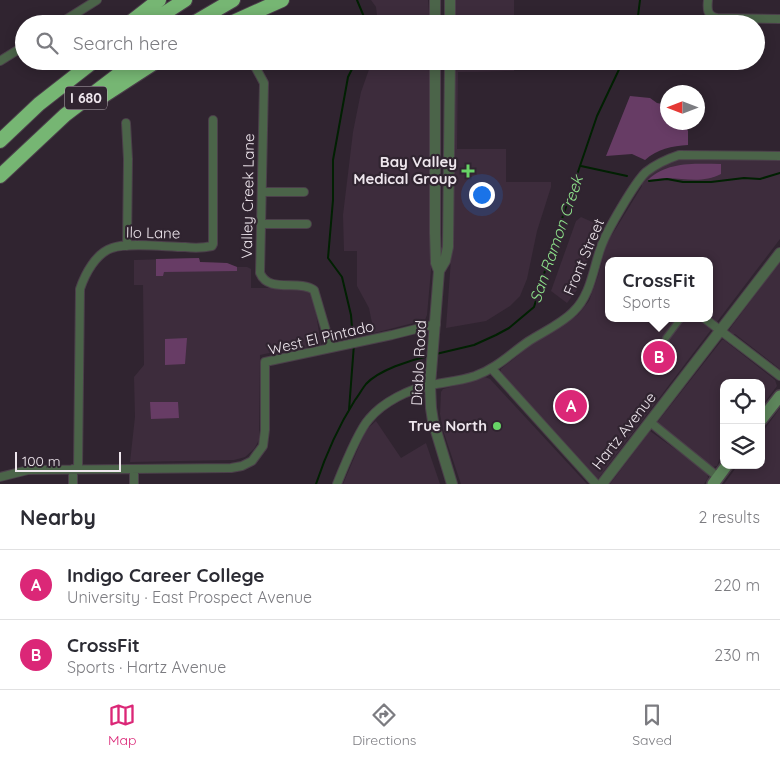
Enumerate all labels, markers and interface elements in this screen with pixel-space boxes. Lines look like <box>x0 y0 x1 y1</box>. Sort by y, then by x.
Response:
search box <box>15 15 765 70</box>
icon: search <box>33 29 61 57</box>
text: Search here <box>73 31 178 55</box>
north arrow <box>660 85 705 130</box>
road number: I 680 <box>65 86 107 110</box>
street label: Valley Creek Lane <box>237 133 258 259</box>
place label: Bay Valley Medical Group <box>353 152 457 188</box>
marker: Bay Valley Medical Group <box>461 164 475 178</box>
water label: San Ramon Creek <box>525 171 588 305</box>
your location <box>469 182 495 208</box>
street label: Front Street <box>559 215 608 298</box>
street label: Ilo Lane <box>126 223 180 242</box>
popup <box>605 257 713 322</box>
text: CrossFit <box>623 268 695 292</box>
text: Sports <box>623 292 670 312</box>
street label: West El Pintado <box>266 316 376 359</box>
street label: Diablo Road <box>407 320 430 406</box>
pin: B <box>643 338 675 376</box>
map controls <box>720 379 765 469</box>
button: locate <box>720 379 765 424</box>
pin: A <box>555 387 587 425</box>
street label: Hartz Avenue <box>587 388 660 473</box>
place label: True North <box>408 416 487 435</box>
marker: True North <box>491 420 503 432</box>
button: layers <box>720 424 765 469</box>
scale bar <box>15 449 121 472</box>
text: 100 m <box>22 452 60 470</box>
text: Nearby <box>20 504 96 530</box>
text: 2 results <box>698 507 760 527</box>
text: Indigo Career College <box>67 563 264 587</box>
text: A <box>31 575 41 595</box>
text: 220 m <box>714 575 760 595</box>
text: University · East Prospect Avenue <box>67 587 312 607</box>
text: CrossFit <box>67 633 140 657</box>
text: B <box>31 645 41 665</box>
text: 230 m <box>714 645 760 665</box>
text: Sports · Hartz Avenue <box>67 657 226 677</box>
tab: Map <box>108 701 136 749</box>
tab: Directions <box>352 701 416 749</box>
tab: Saved <box>632 701 672 749</box>

